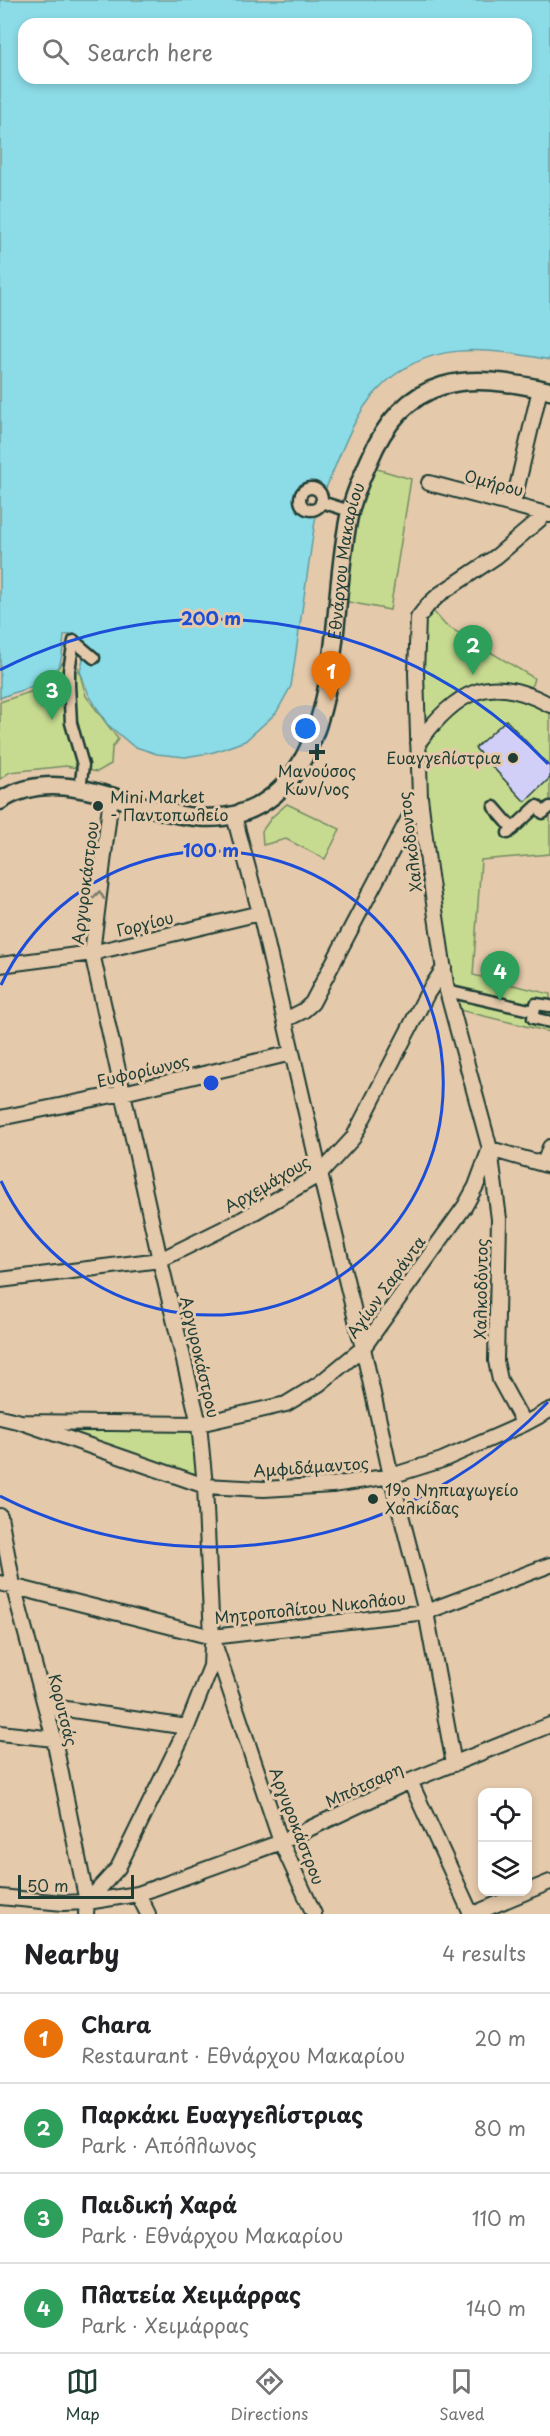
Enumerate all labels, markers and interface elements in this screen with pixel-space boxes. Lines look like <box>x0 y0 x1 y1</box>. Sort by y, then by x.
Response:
search box <box>18 18 532 84</box>
icon: search <box>39 35 72 68</box>
text: Search here <box>87 35 213 68</box>
street label: Ομήρου <box>462 463 527 501</box>
street label: Εθνάρχου Μακαρίου <box>321 478 370 641</box>
text: 200 m <box>181 604 241 631</box>
pin: 2 <box>454 626 492 675</box>
pin: 1 <box>312 652 350 701</box>
pin: 3 <box>32 670 72 720</box>
your location <box>291 714 320 743</box>
marker: Μανούσος Κων/νος <box>310 745 324 759</box>
place label: Ευαγγελίστρια <box>386 745 501 769</box>
marker: Ευαγγελίστρια <box>506 751 520 765</box>
place label: Μανούσος Κων/νος <box>278 758 356 800</box>
place label: Mini Market - Παντοπωλείο <box>110 784 228 826</box>
street label: Χαλκόδοντος <box>391 790 427 894</box>
marker: Mini Market - Παντοπωλείο <box>91 799 105 813</box>
street label: Αργυροκάστρου <box>65 820 103 946</box>
text: 100 m <box>183 836 239 863</box>
one-way arrow <box>93 891 105 900</box>
street label: Γοργίου <box>114 904 176 942</box>
pin: 4 <box>480 952 520 1001</box>
street label: Ευφορίωνος <box>94 1048 191 1092</box>
centre of rings <box>201 1073 221 1093</box>
street label: Αρχεμάχους <box>219 1149 314 1217</box>
street label: Αγίων Σαράντα <box>340 1230 431 1342</box>
street label: Χαλκοδόντος <box>467 1238 493 1340</box>
street label: Αργυροκάστρου <box>175 1294 227 1420</box>
street label: Αμφιδάμαντος <box>252 1450 369 1482</box>
place label: 19ο Νηπιαγωγείο Χαλκίδας <box>385 1477 518 1519</box>
marker: 19ο Νηπιαγωγείο Χαλκίδας <box>366 1492 380 1506</box>
street label: Μητροπολίτου Νικολάου <box>213 1585 407 1629</box>
street label: Κορυτσάς <box>43 1671 85 1748</box>
street label: Μπότσαρη <box>321 1756 407 1813</box>
street label: Αργυροκάστρου <box>265 1763 331 1888</box>
map controls <box>478 1788 532 1896</box>
button: locate <box>478 1788 532 1842</box>
button: layers <box>478 1842 532 1896</box>
scale bar <box>18 1872 134 1900</box>
text: 50 m <box>27 1873 68 1897</box>
text: Nearby <box>24 1934 119 1973</box>
text: 4 results <box>442 1938 526 1968</box>
text: Chara <box>81 2007 151 2040</box>
text: 1 <box>39 2023 48 2053</box>
text: 20 m <box>474 2023 526 2053</box>
text: Restaurant · Εθνάρχου Μακαρίου <box>81 2040 405 2070</box>
text: Παρκάκι Ευαγγελίστριας <box>81 2097 363 2130</box>
text: 2 <box>36 2113 51 2143</box>
text: 80 m <box>474 2113 526 2143</box>
text: Park · Απόλλωνος <box>81 2130 257 2160</box>
text: Παιδική Χαρά <box>81 2187 237 2220</box>
text: 3 <box>37 2203 50 2233</box>
text: 110 m <box>472 2203 526 2233</box>
text: Park · Εθνάρχου Μακαρίου <box>81 2220 343 2250</box>
text: Πλατεία Χειμάρρας <box>81 2277 301 2310</box>
text: 4 <box>37 2293 50 2323</box>
text: 140 m <box>466 2293 526 2323</box>
text: Park · Χειμάρρας <box>81 2310 249 2340</box>
tab: Map <box>65 2365 100 2425</box>
tab: Directions <box>230 2365 308 2425</box>
tab: Saved <box>439 2365 485 2425</box>

